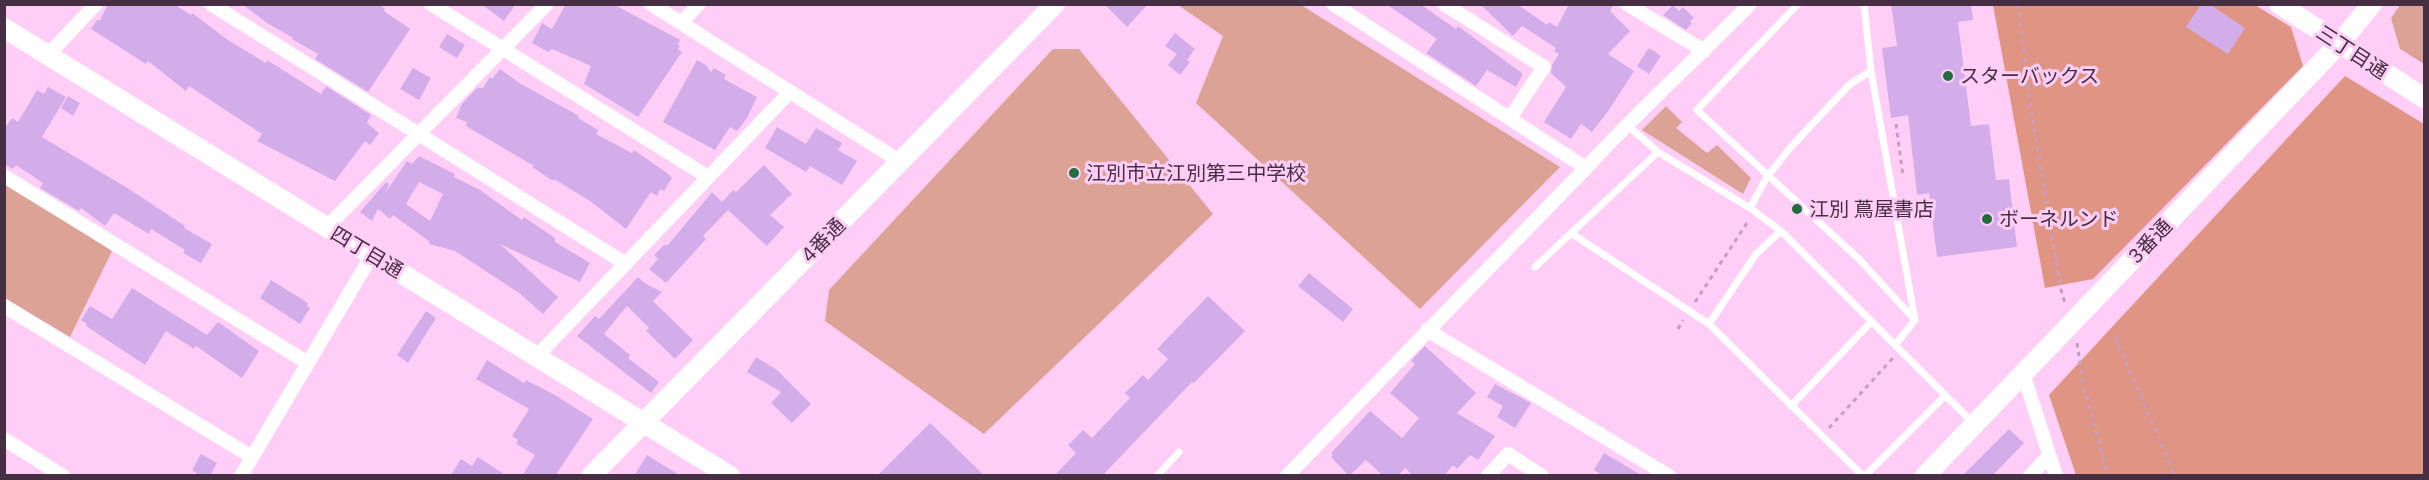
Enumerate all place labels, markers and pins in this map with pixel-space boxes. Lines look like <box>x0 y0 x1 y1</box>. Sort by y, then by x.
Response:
place label: スターバックス <box>1960 62 2099 89</box>
marker: スターバックス <box>1941 69 1955 83</box>
place label: 江別市立江別第三中学校 <box>1086 159 1306 186</box>
marker: 江別市立江別第三中学校 <box>1067 166 1081 180</box>
place label: 江別 蔦屋書店 <box>1809 195 1934 222</box>
marker: 江別 蔦屋書店 <box>1790 202 1804 216</box>
place label: ボーネルンド <box>1999 205 2119 232</box>
marker: ボーネルンド <box>1980 212 1994 226</box>

